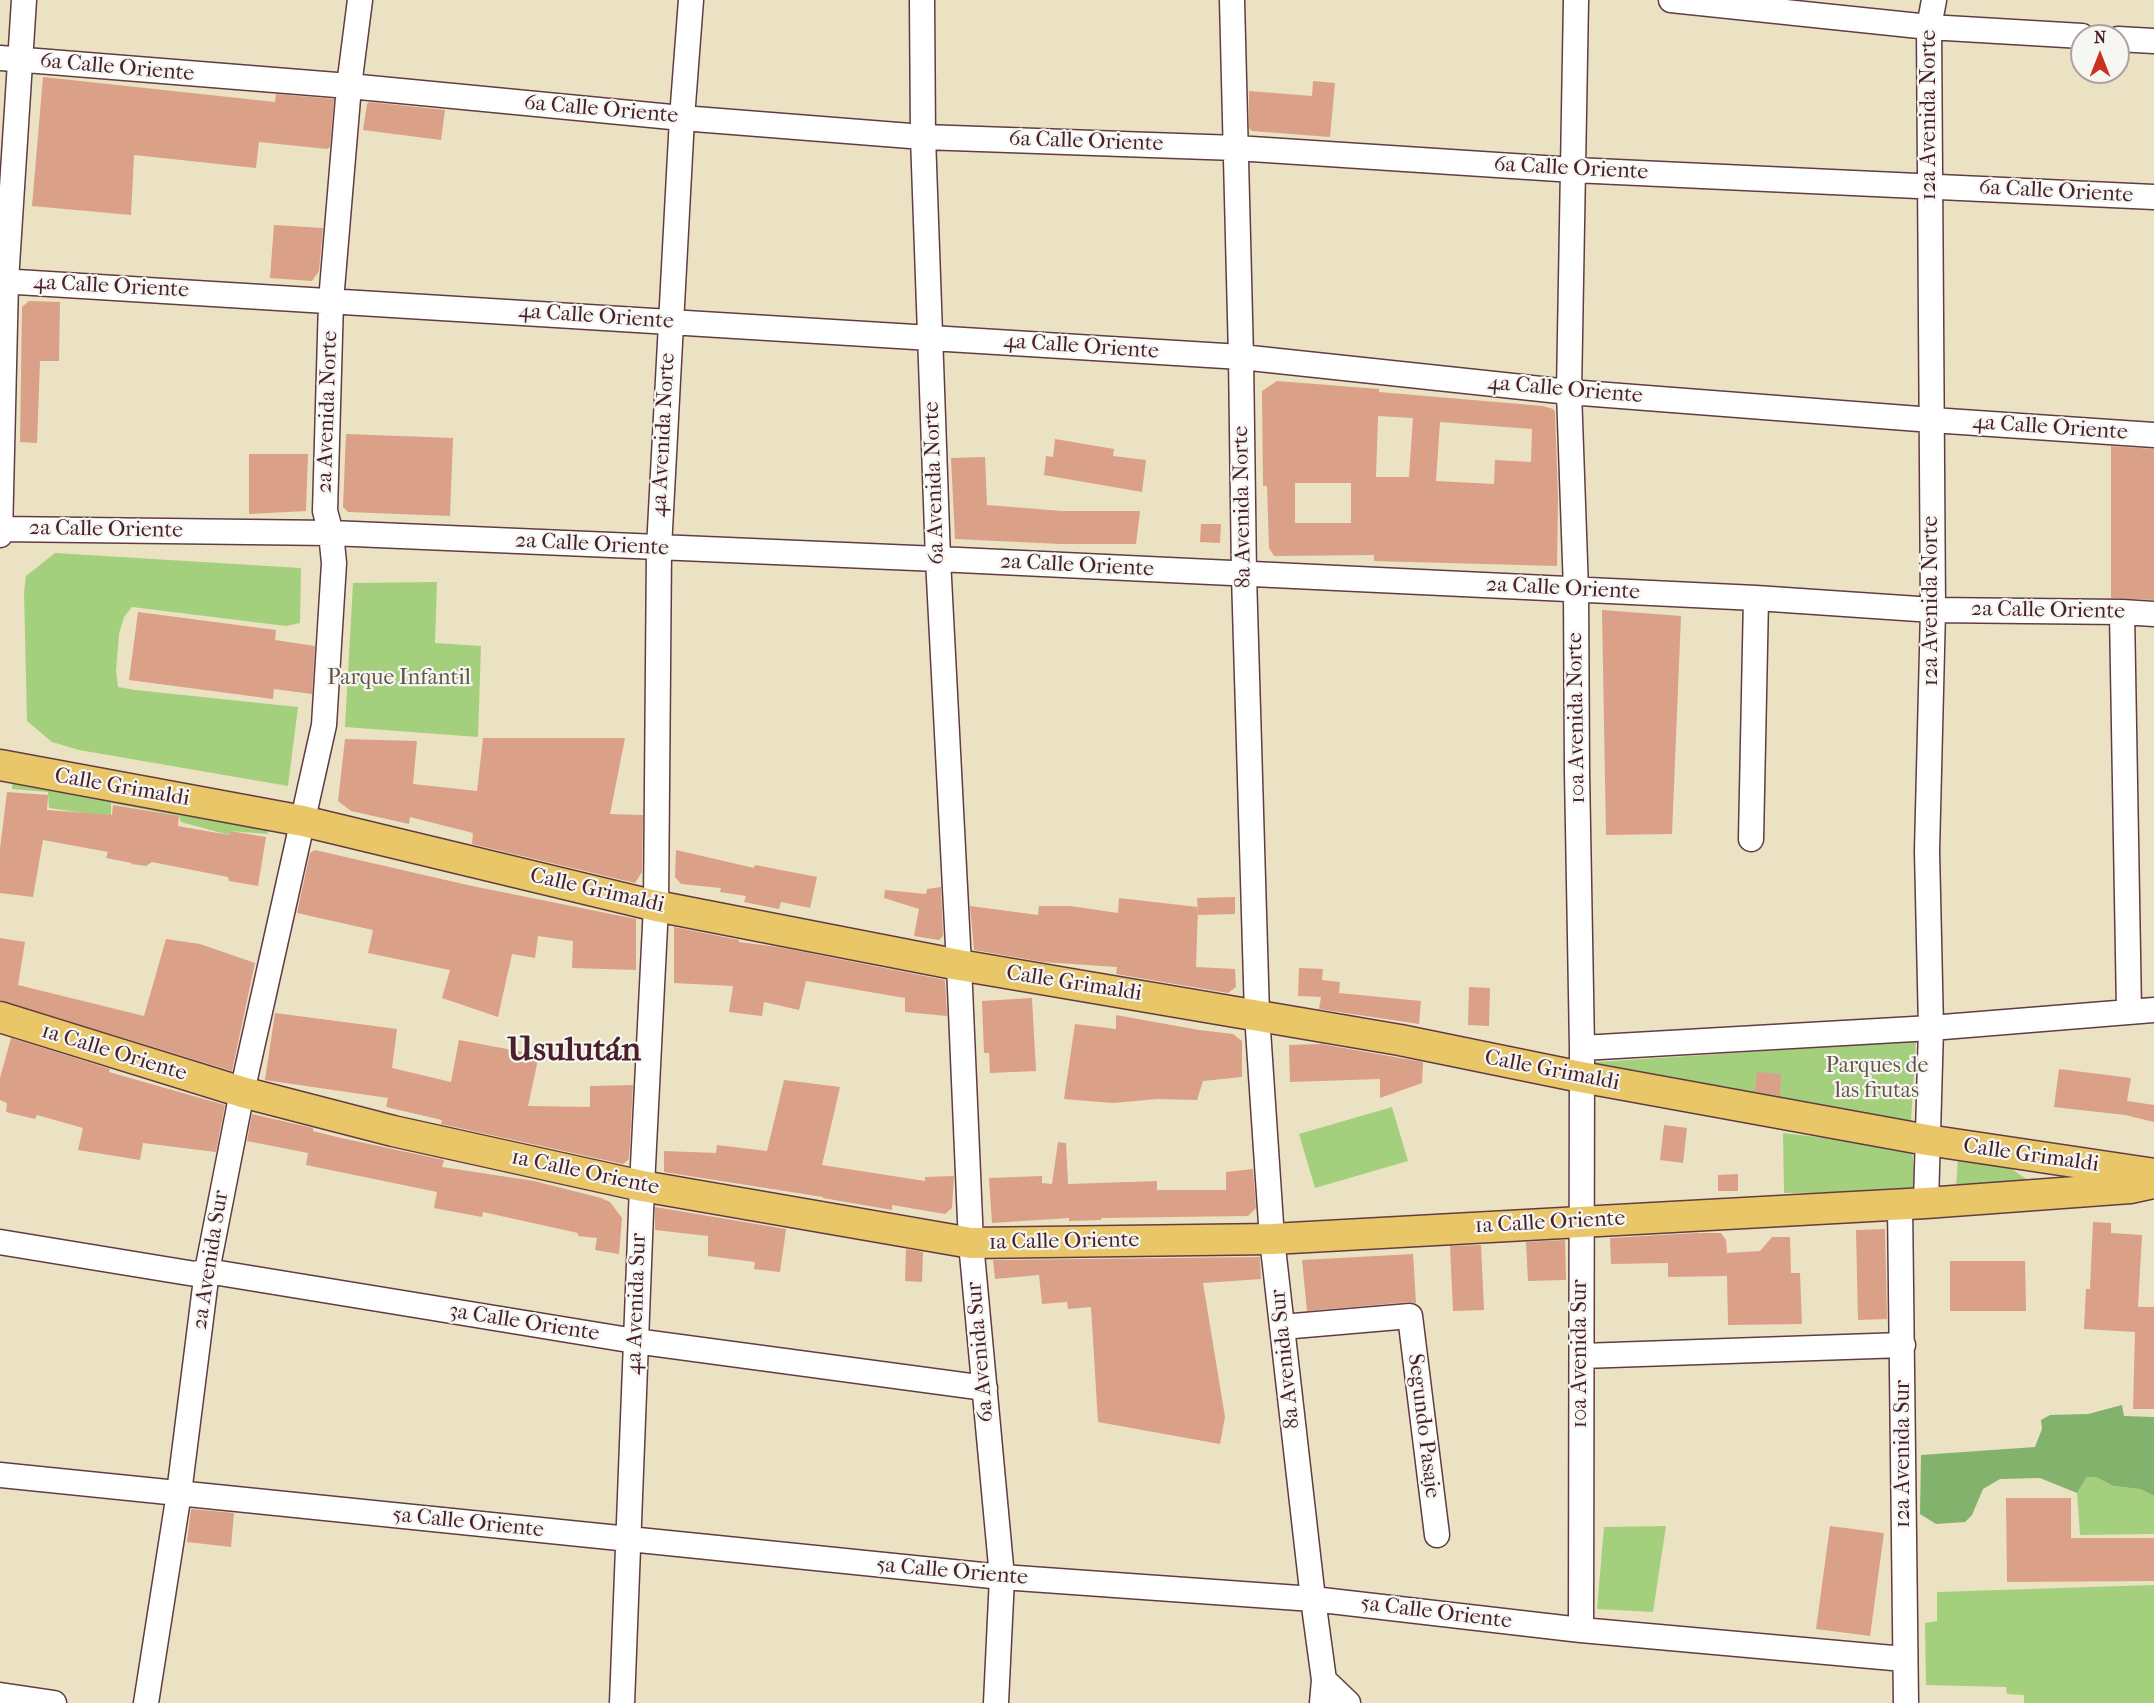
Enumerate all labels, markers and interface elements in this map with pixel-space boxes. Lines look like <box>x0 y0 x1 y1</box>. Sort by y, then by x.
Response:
north arrow <box>2070 24 2130 84</box>
text: N <box>2094 28 2106 47</box>
street label: 12a Avenida Norte <box>1917 30 1943 200</box>
street label: 6a Calle Oriente <box>39 48 195 88</box>
street label: 6a Calle Oriente <box>523 90 679 130</box>
street label: 6a Calle Oriente <box>1008 126 1164 158</box>
street label: 6a Calle Oriente <box>1493 152 1649 186</box>
street label: 6a Calle Oriente <box>1978 175 2134 209</box>
street label: 4a Calle Oriente <box>33 270 189 304</box>
street label: 4a Calle Oriente <box>517 298 675 336</box>
street label: 4a Calle Oriente <box>1002 328 1160 366</box>
street label: 2a Avenida Norte <box>312 330 344 494</box>
street label: 4a Avenida Norte <box>647 352 681 518</box>
street label: 4a Calle Oriente <box>1486 370 1644 410</box>
street label: 6a Avenida Norte <box>919 401 951 565</box>
street label: 4a Calle Oriente <box>1971 409 2129 447</box>
street label: 8a Avenida Norte <box>1228 425 1258 589</box>
street label: 2a Calle Oriente <box>29 515 183 545</box>
street label: 12a Avenida Norte <box>1919 516 1945 686</box>
street label: 2a Calle Oriente <box>514 528 670 562</box>
street label: 2a Calle Oriente <box>999 549 1155 583</box>
street label: 2a Calle Oriente <box>1485 572 1641 606</box>
street label: 2a Calle Oriente <box>1971 596 2125 626</box>
street label: 10a Avenida Norte <box>1562 632 1592 804</box>
park label: Parque Infantil <box>327 666 471 692</box>
street label: Calle Grimaldi <box>52 763 192 813</box>
street label: Calle Grimaldi <box>527 863 667 919</box>
street label: Calle Grimaldi <box>1004 960 1144 1008</box>
street label: 1a Calle Oriente <box>38 1018 190 1088</box>
district label: Usulután <box>507 1032 641 1072</box>
street label: Calle Grimaldi <box>1482 1045 1622 1097</box>
park label: Parques de las frutas <box>1826 1054 1928 1106</box>
street label: Calle Grimaldi <box>1961 1133 2101 1179</box>
street label: 1a Calle Oriente <box>509 1144 661 1202</box>
street label: 2a Avenida Sur <box>187 1189 235 1331</box>
street label: 1a Calle Oriente <box>1474 1206 1626 1240</box>
street label: 1a Calle Oriente <box>988 1227 1140 1257</box>
street label: 4a Avenida Sur <box>621 1232 653 1376</box>
street label: 10a Avenida Sur <box>1568 1279 1594 1429</box>
street label: 6a Avenida Sur <box>962 1281 1000 1423</box>
street label: 8a Avenida Sur <box>1266 1288 1306 1430</box>
street label: 3a Calle Oriente <box>447 1298 601 1348</box>
street label: Segundo Pasaje <box>1401 1352 1445 1500</box>
street label: 12a Avenida Sur <box>1891 1380 1917 1528</box>
street label: 5a Calle Oriente <box>391 1502 545 1544</box>
street label: 5a Calle Oriente <box>875 1552 1029 1592</box>
street label: 5a Calle Oriente <box>1359 1591 1513 1635</box>

